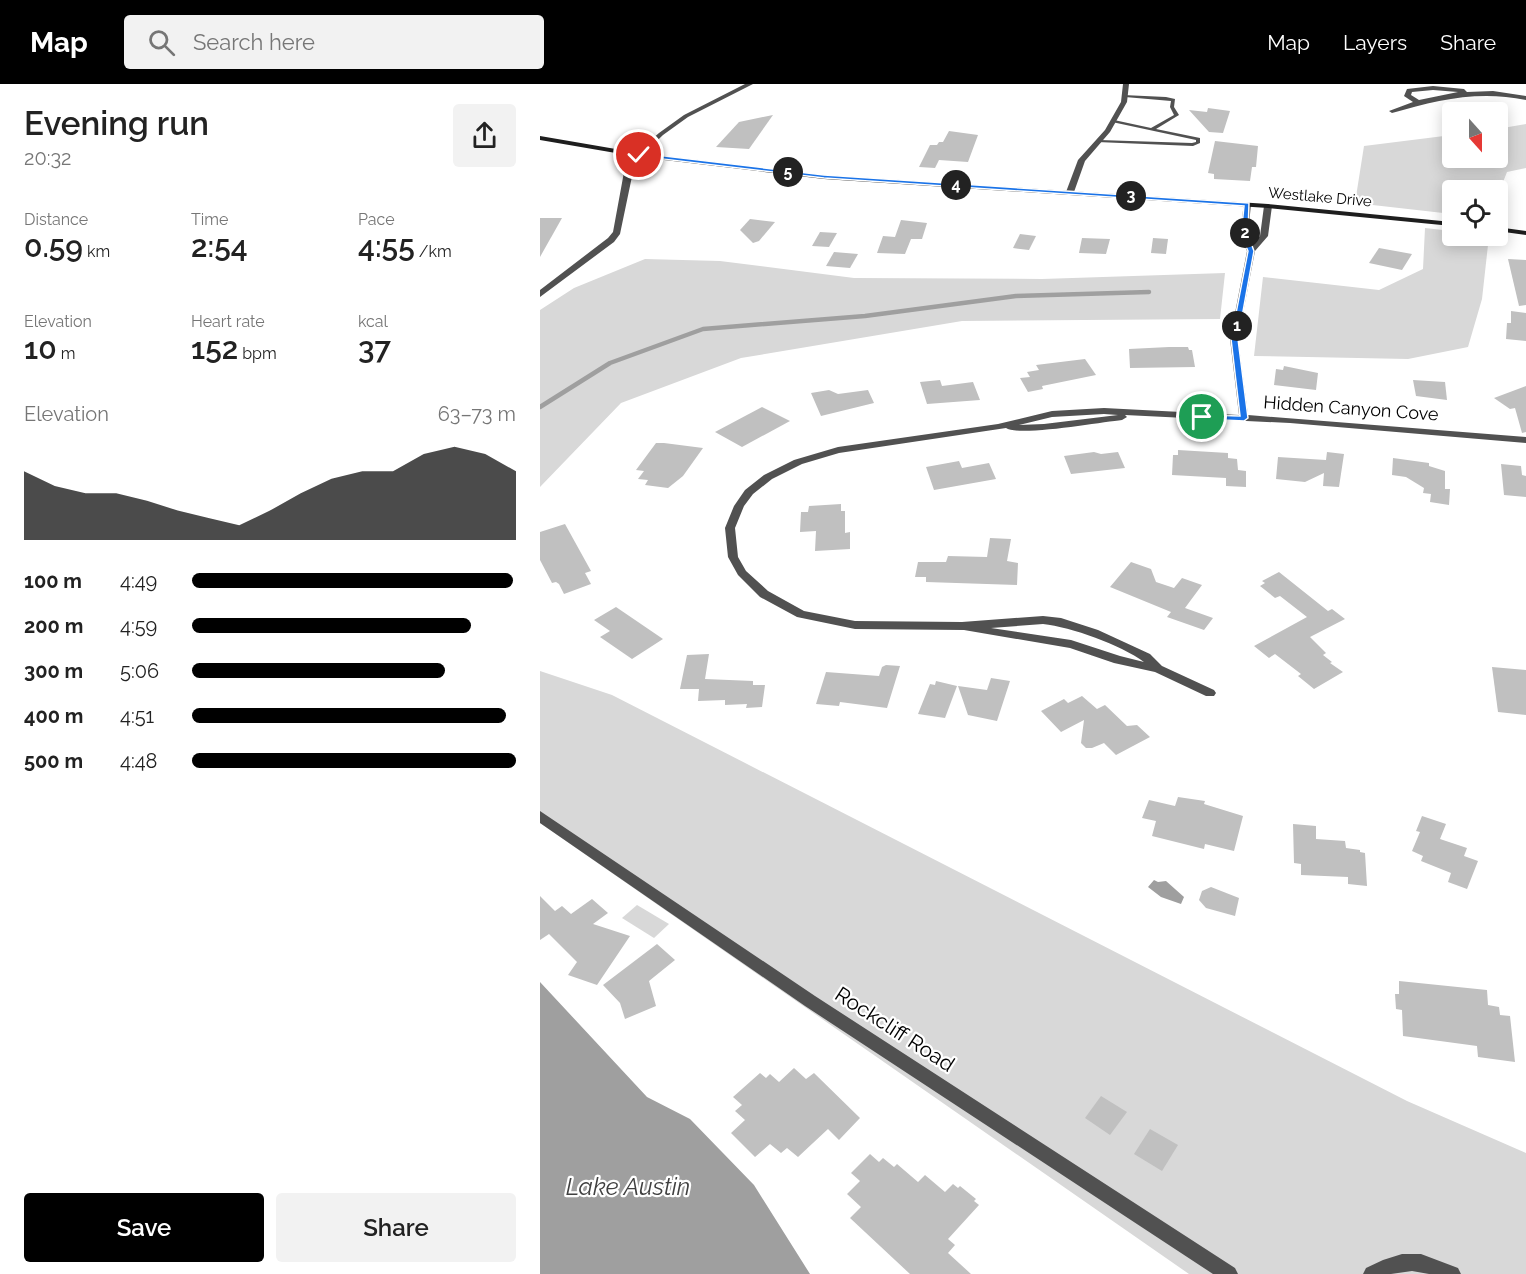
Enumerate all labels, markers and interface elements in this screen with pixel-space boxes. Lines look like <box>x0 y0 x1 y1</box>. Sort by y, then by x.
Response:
search box <box>124 15 544 69</box>
text: Map <box>30 26 88 59</box>
icon: search <box>145 26 178 59</box>
text: Search here <box>193 29 315 55</box>
text: Map <box>1267 30 1310 55</box>
text: Layers <box>1343 30 1407 55</box>
text: Share <box>1440 30 1496 55</box>
north arrow <box>1442 102 1508 168</box>
map controls <box>1442 102 1508 246</box>
text: Evening run <box>24 104 209 143</box>
button: share <box>453 104 516 167</box>
pin <box>613 129 664 180</box>
icon: check <box>622 138 655 171</box>
text: 20:32 <box>24 146 72 170</box>
pin: 5 <box>773 157 803 187</box>
text: 5 <box>784 162 792 181</box>
pin: 4 <box>941 170 971 200</box>
text: 4 <box>951 175 961 194</box>
button: locate <box>1442 180 1508 246</box>
pin: 3 <box>1116 181 1146 211</box>
street label: Westlake Drive <box>1267 184 1373 211</box>
text: 3 <box>1127 186 1135 205</box>
text: Distance <box>24 210 88 229</box>
text: Time <box>191 210 228 229</box>
text: Pace <box>358 210 395 229</box>
pin: 2 <box>1230 218 1260 248</box>
text: 2 <box>1240 223 1250 242</box>
text: 0.59 <box>24 229 83 264</box>
text: 2:54 <box>191 229 248 264</box>
text: 4:55 <box>358 229 415 264</box>
text: km <box>83 242 110 261</box>
text: /km <box>415 242 452 261</box>
pin: 1 <box>1222 311 1252 341</box>
text: Elevation <box>24 312 92 331</box>
text: Heart rate <box>191 312 265 331</box>
text: kcal <box>358 312 388 331</box>
text: 1 <box>1233 316 1241 335</box>
text: 10 <box>24 331 57 366</box>
text: 152 <box>191 331 238 366</box>
text: 37 <box>358 331 391 366</box>
text: m <box>57 344 75 363</box>
text: bpm <box>238 344 277 363</box>
pin <box>1176 391 1227 442</box>
street label: Hidden Canyon Cove <box>1263 391 1440 425</box>
icon: arrive <box>1185 400 1218 433</box>
text: Elevation <box>24 402 109 426</box>
text: 63–73 m <box>438 402 516 426</box>
text: 100 m <box>24 569 82 593</box>
text: 4:49 <box>120 569 157 593</box>
text: 200 m <box>24 614 83 638</box>
text: 4:59 <box>120 614 157 638</box>
text: 300 m <box>24 659 83 683</box>
text: 5:06 <box>120 659 159 683</box>
text: 400 m <box>24 704 83 728</box>
text: 4:51 <box>120 704 154 728</box>
text: 500 m <box>24 749 83 773</box>
text: 4:48 <box>120 749 157 773</box>
street label: Rockcliff Road <box>831 981 959 1077</box>
water label: Lake Austin <box>566 1172 690 1201</box>
button: Save <box>24 1193 264 1262</box>
button: Share <box>276 1193 516 1262</box>

